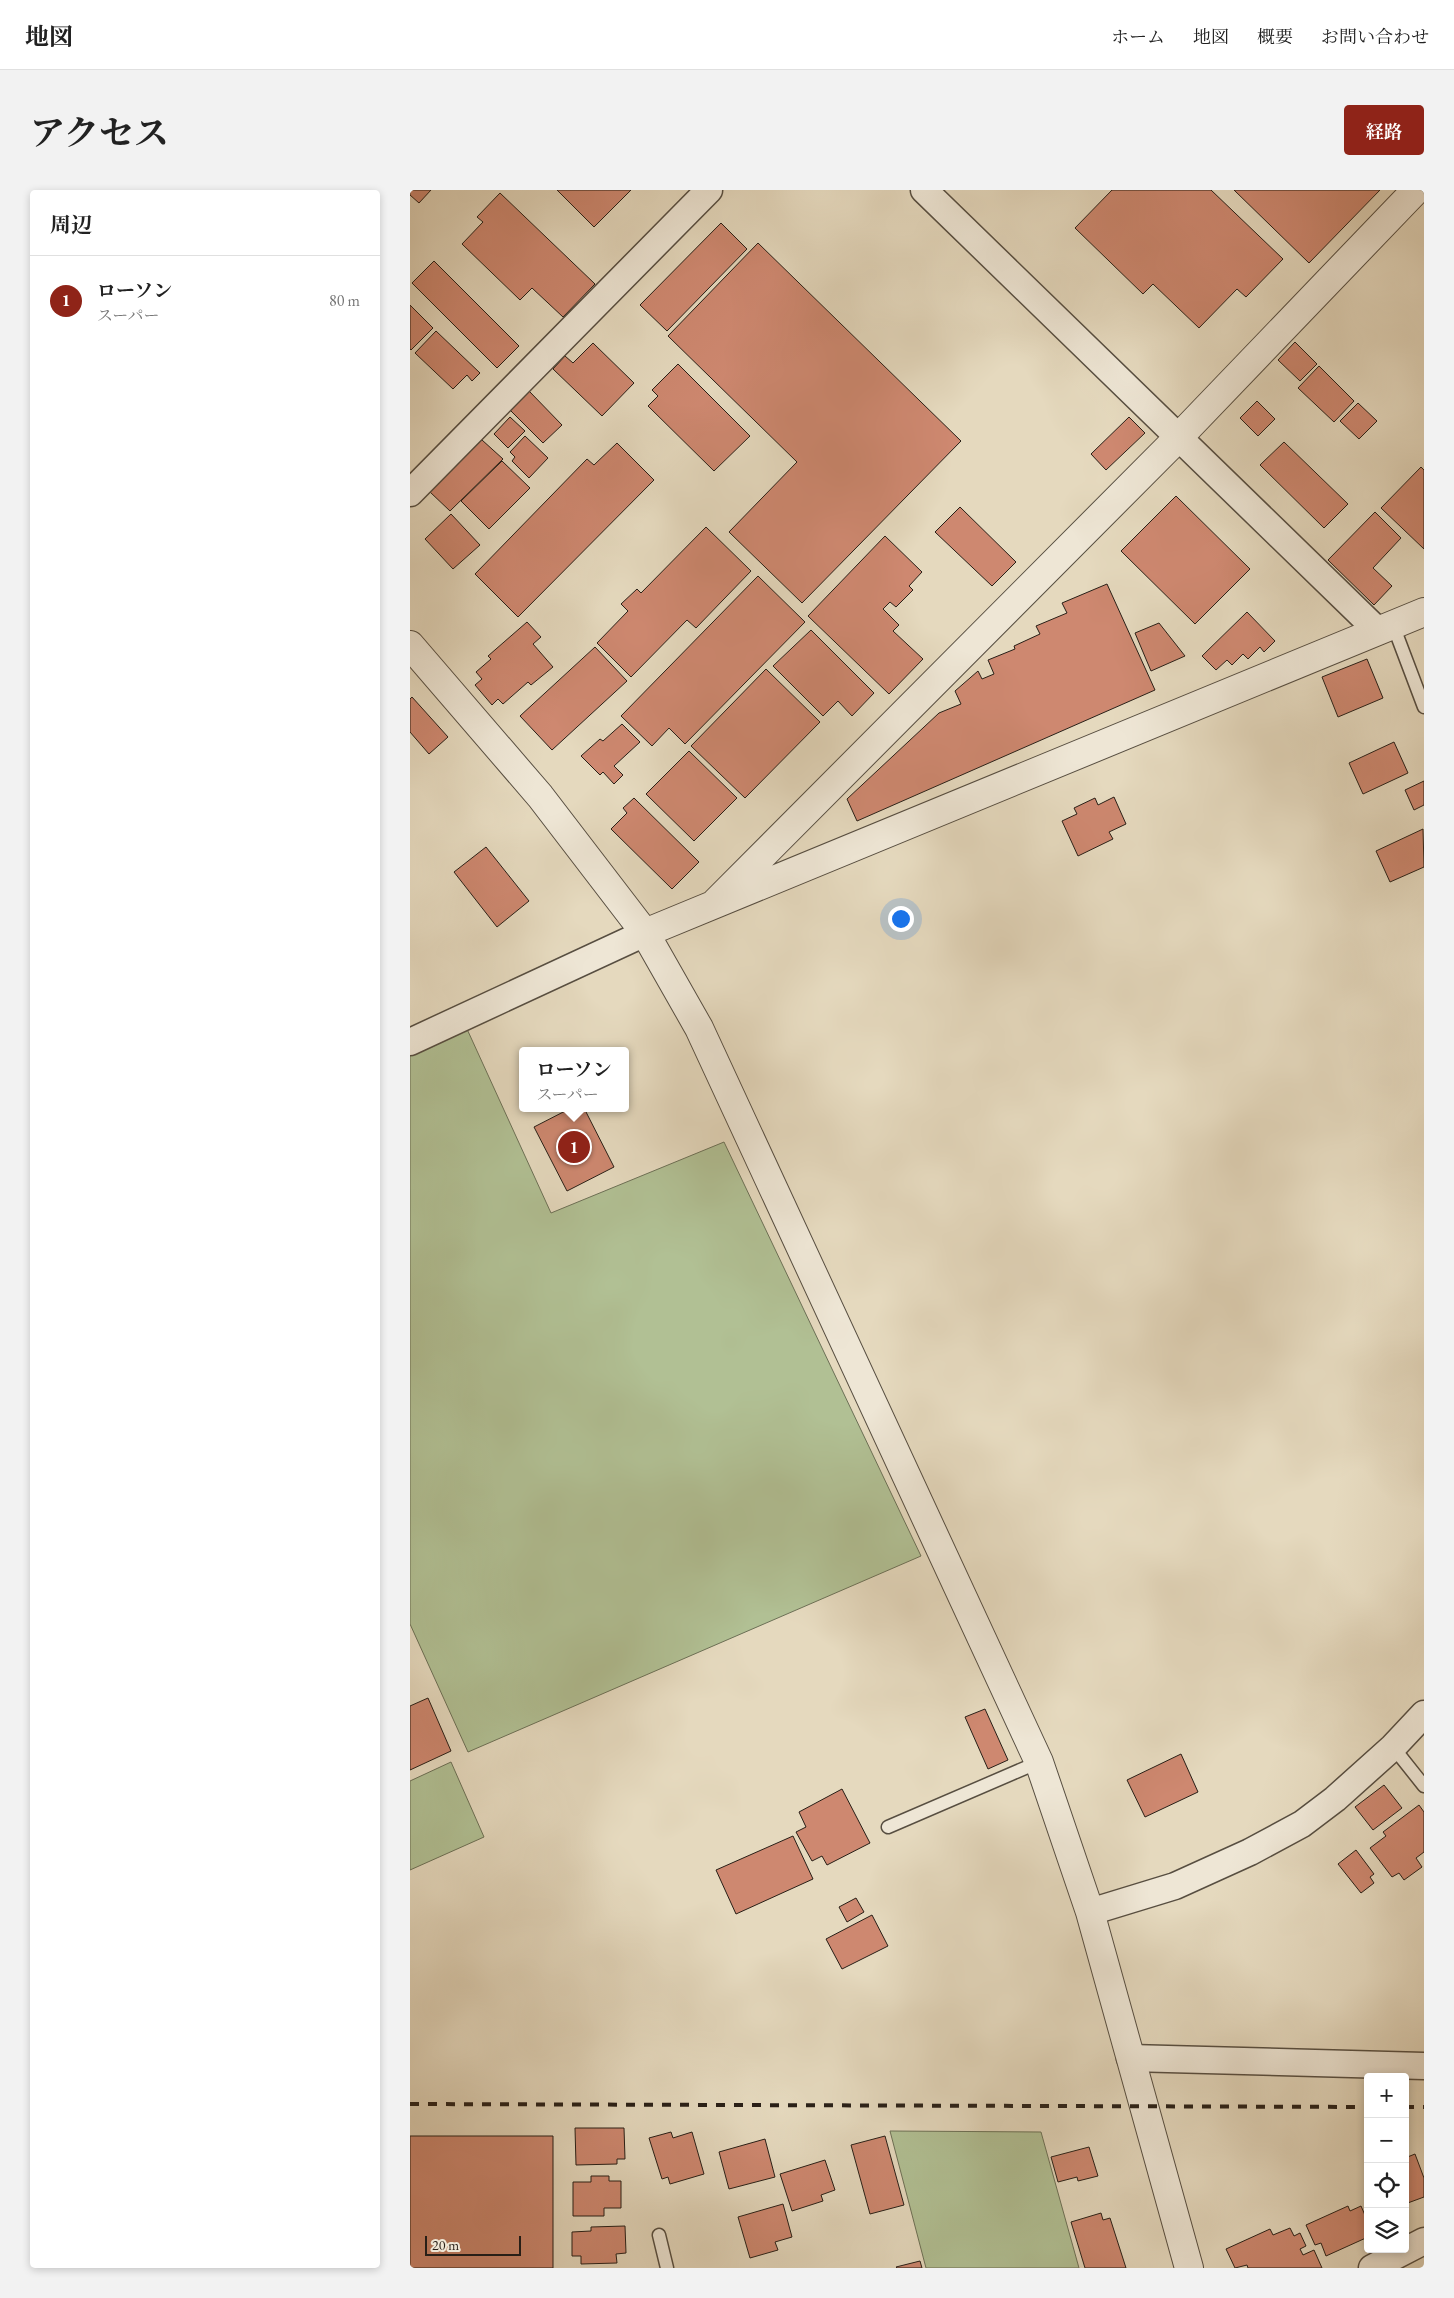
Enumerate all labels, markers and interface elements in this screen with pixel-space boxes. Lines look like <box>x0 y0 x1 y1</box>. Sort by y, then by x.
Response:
text: 地図 <box>25 21 73 52</box>
text: ホーム <box>1111 25 1165 48</box>
text: 地図 <box>1193 25 1229 48</box>
text: 概要 <box>1257 25 1293 48</box>
text: お問い合わせ <box>1321 25 1429 48</box>
button: 経路 <box>1344 105 1424 155</box>
text: アクセス <box>30 110 169 155</box>
text: 周辺 <box>50 211 92 238</box>
text: ローソン <box>97 278 172 303</box>
text: 1 <box>62 290 70 311</box>
text: 80 m <box>329 290 360 311</box>
text: スーパー <box>97 305 159 326</box>
your location <box>888 906 914 932</box>
popup <box>519 1047 629 1112</box>
text: ローソン <box>536 1057 612 1082</box>
text: スーパー <box>536 1084 599 1105</box>
pin: 1 <box>558 1128 590 1166</box>
map controls <box>1364 2073 1409 2253</box>
button: + <box>1364 2073 1409 2118</box>
button: − <box>1364 2118 1409 2163</box>
button: locate <box>1364 2163 1409 2208</box>
button: layers <box>1364 2208 1409 2253</box>
scale bar <box>425 2233 521 2256</box>
text: 20 m <box>432 2236 459 2254</box>

